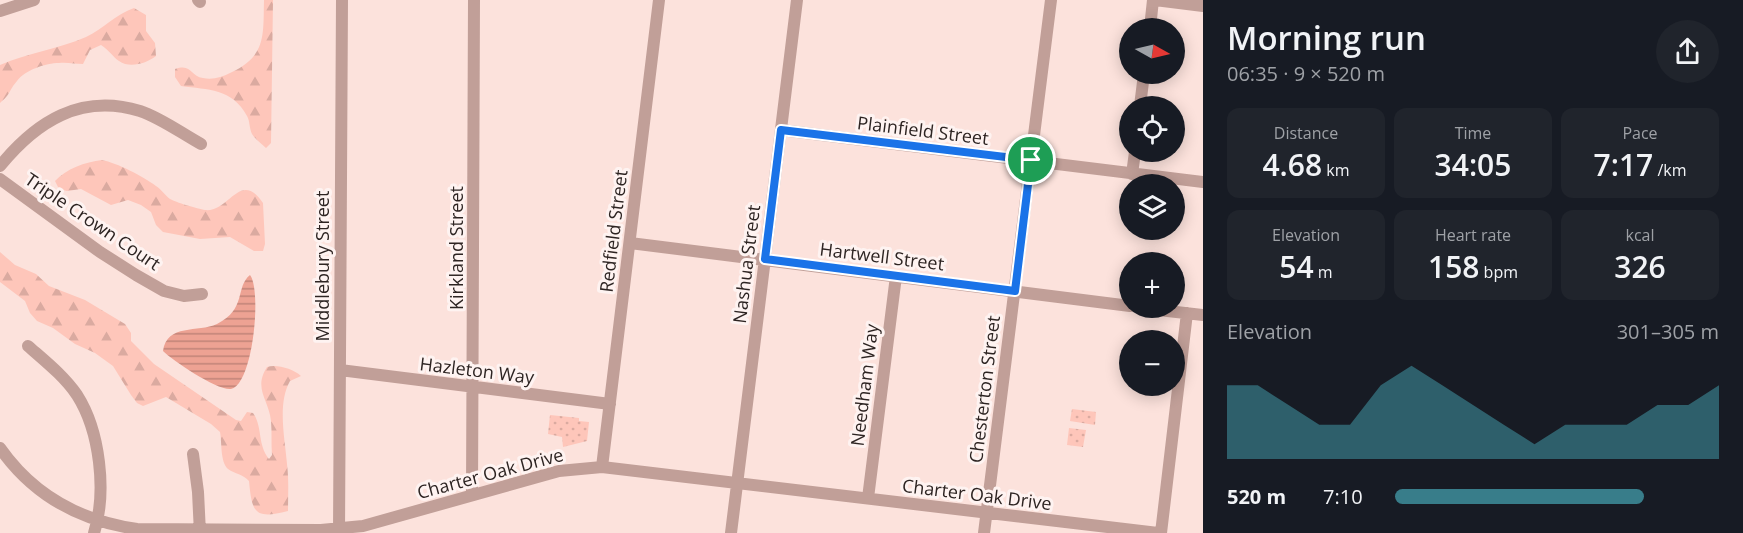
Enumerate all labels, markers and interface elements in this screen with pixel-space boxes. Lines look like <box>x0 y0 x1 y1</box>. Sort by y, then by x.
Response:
text: Morning run <box>1227 15 1426 60</box>
north arrow <box>1119 18 1185 84</box>
map controls <box>1119 18 1185 396</box>
button: share <box>1656 20 1719 83</box>
text: 06:35 · 9 × 520 m <box>1227 60 1385 87</box>
button: locate <box>1119 96 1185 162</box>
street label: Plainfield Street <box>856 110 990 150</box>
text: Distance <box>1274 122 1338 144</box>
text: Time <box>1455 122 1491 144</box>
text: Pace <box>1622 122 1658 144</box>
pin <box>1005 134 1056 185</box>
icon: arrive <box>1014 143 1047 176</box>
text: 4.68 <box>1262 144 1322 185</box>
text: 34:05 <box>1435 144 1511 185</box>
text: 7:17 <box>1594 144 1653 185</box>
text: km <box>1322 159 1350 181</box>
text: /km <box>1653 159 1686 181</box>
street label: Triple Crown Court <box>21 167 165 275</box>
street label: Redfield Street <box>594 168 632 294</box>
button: layers <box>1119 174 1185 240</box>
street label: Kirkland Street <box>444 186 468 310</box>
street label: Middlebury Street <box>310 191 334 341</box>
street label: Nashua Street <box>727 203 765 325</box>
text: Elevation <box>1272 224 1340 246</box>
text: Heart rate <box>1435 224 1511 246</box>
text: kcal <box>1626 224 1655 246</box>
street label: Hartwell Street <box>818 236 946 276</box>
text: 54 <box>1279 246 1314 287</box>
text: 158 <box>1428 246 1479 287</box>
text: 326 <box>1614 246 1666 287</box>
button: + <box>1119 252 1185 318</box>
text: m <box>1314 261 1333 283</box>
text: bpm <box>1479 261 1518 283</box>
street label: Chesterton Street <box>963 314 1005 464</box>
text: Elevation <box>1227 318 1312 345</box>
text: 301–305 m <box>1617 318 1719 345</box>
street label: Needham Way <box>845 322 884 447</box>
button: − <box>1119 330 1185 396</box>
street label: Hazleton Way <box>418 351 536 389</box>
street label: Charter Oak Drive <box>414 442 566 504</box>
street label: Charter Oak Drive <box>901 473 1053 515</box>
text: 520 m <box>1227 483 1286 510</box>
text: 7:10 <box>1323 483 1363 510</box>

